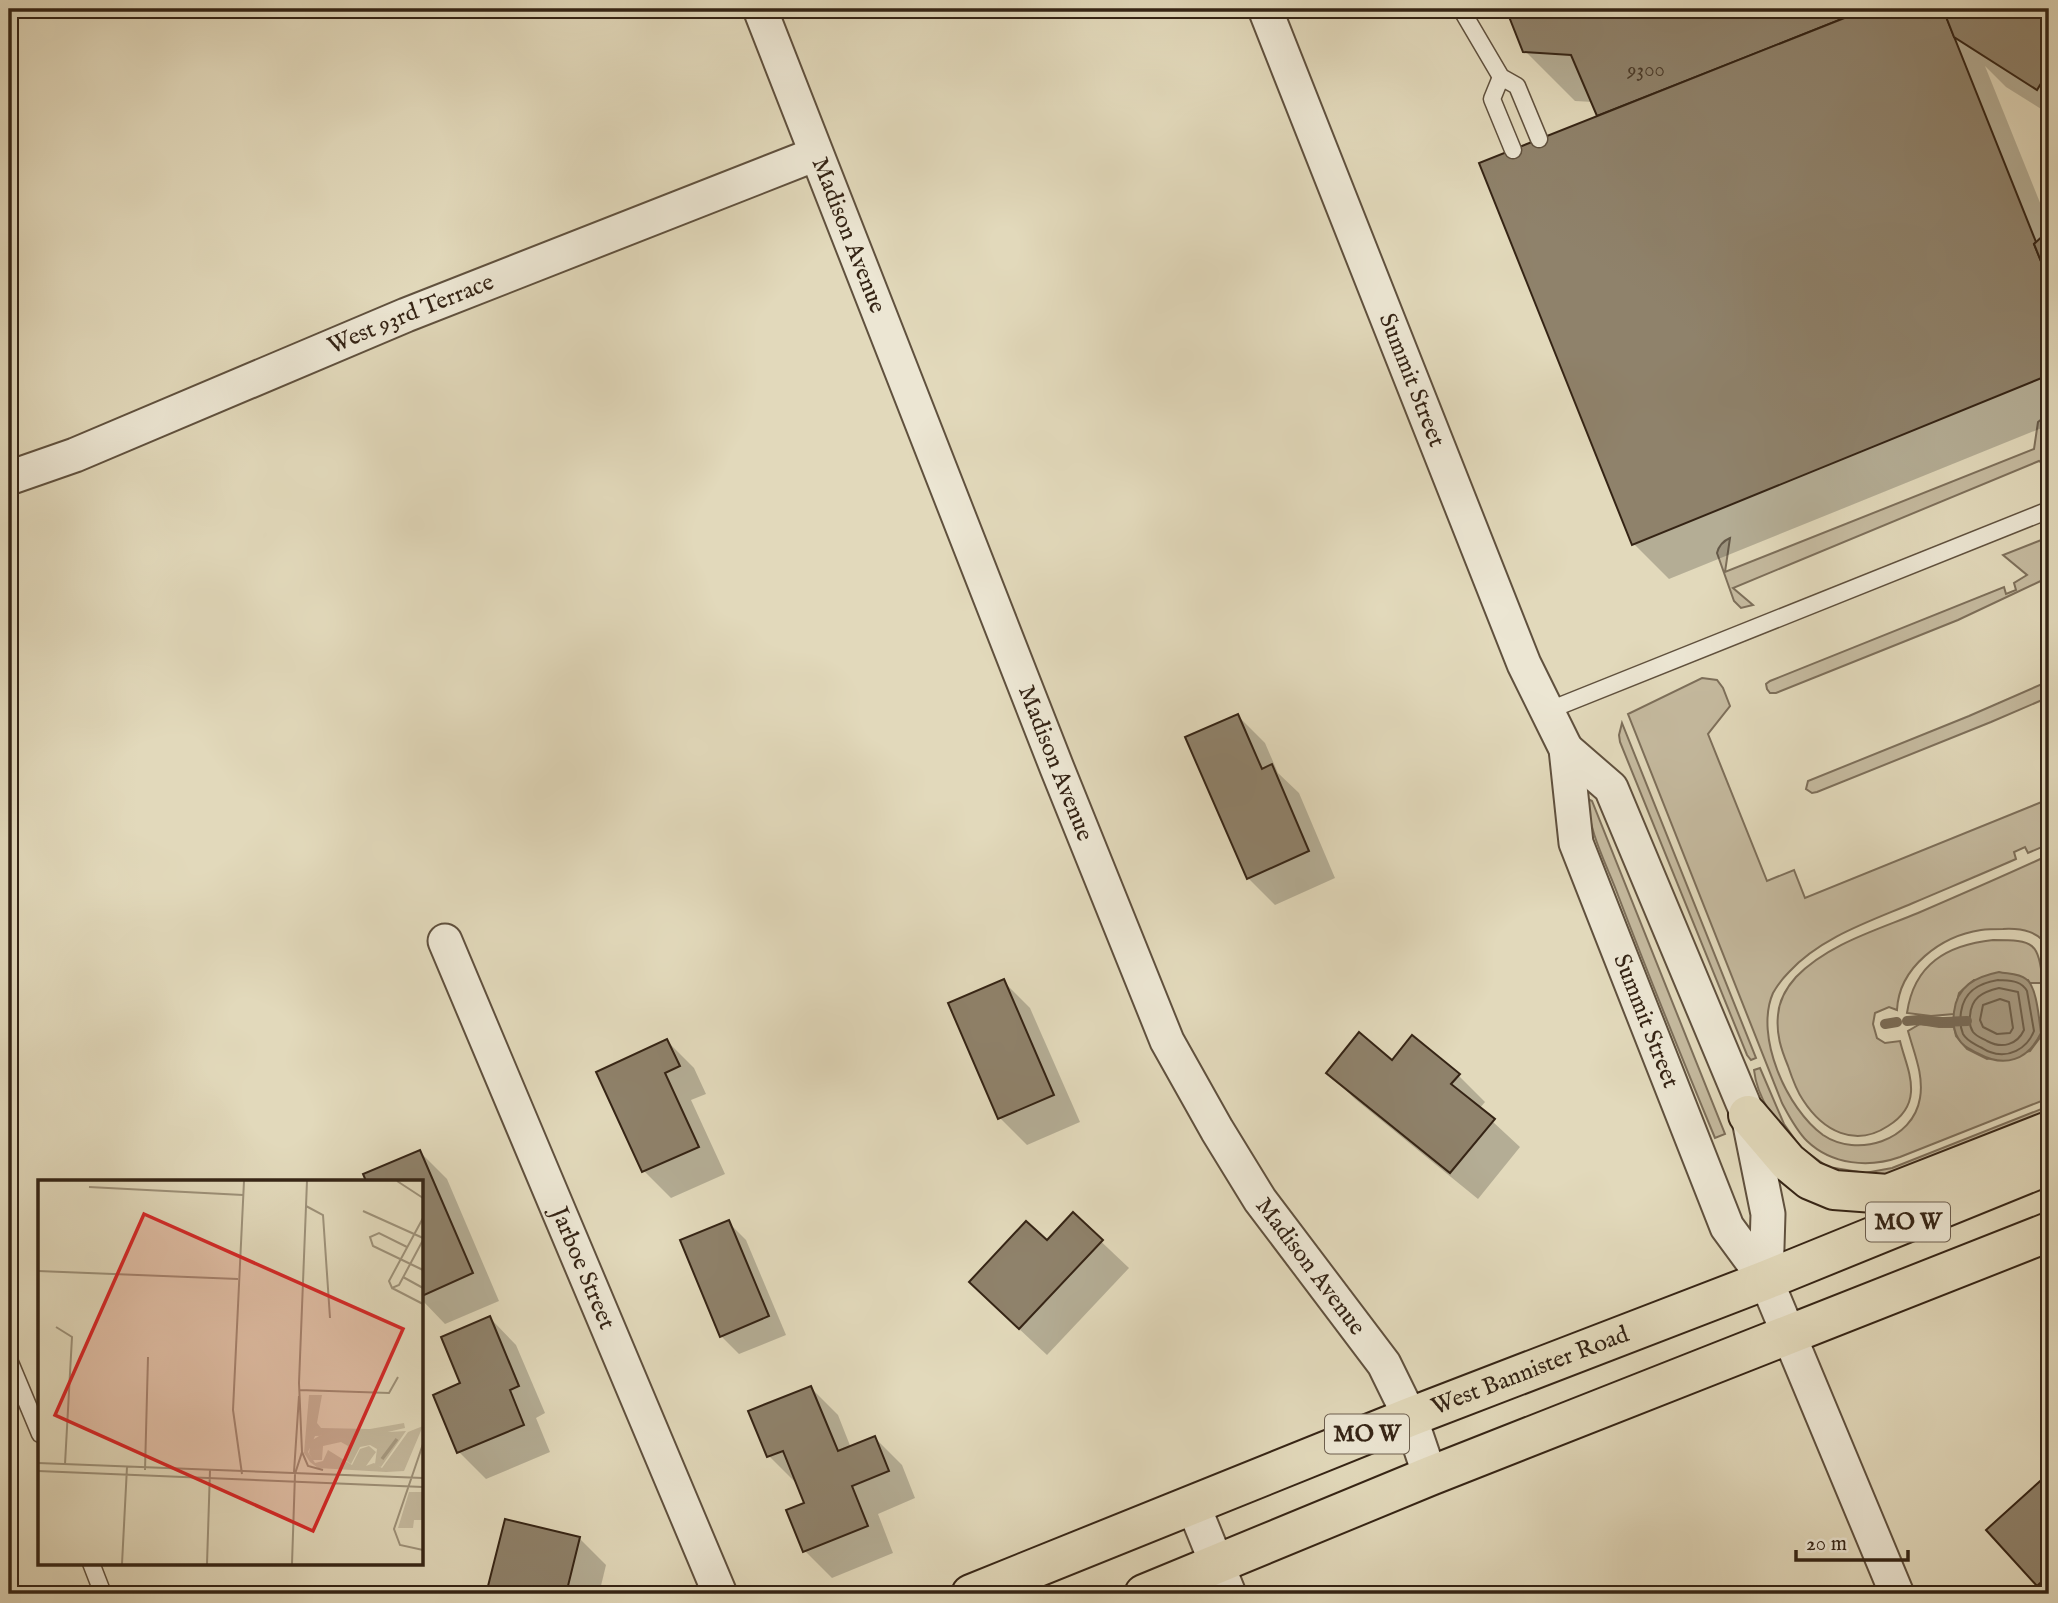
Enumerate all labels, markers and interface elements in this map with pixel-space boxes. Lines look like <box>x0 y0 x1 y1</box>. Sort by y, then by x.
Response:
house number: 9300 <box>1626 57 1665 84</box>
street label: Madison Avenue <box>804 153 893 318</box>
street label: West 93rd Terrace <box>323 267 498 362</box>
street label: Summit Street <box>1371 309 1452 451</box>
street label: Madison Avenue <box>1011 681 1100 846</box>
street label: Summit Street <box>1606 950 1686 1092</box>
inset map <box>38 1180 424 1564</box>
street label: Madison Avenue <box>1248 1191 1372 1342</box>
street label: Jarboe Street <box>542 1199 622 1334</box>
road number: MO W <box>1866 1203 1950 1242</box>
street label: West Bannister Road <box>1427 1319 1633 1423</box>
road number: MO W <box>1325 1414 1409 1454</box>
scale bar <box>1796 1519 1908 1563</box>
text: 20 m <box>1806 1531 1847 1558</box>

